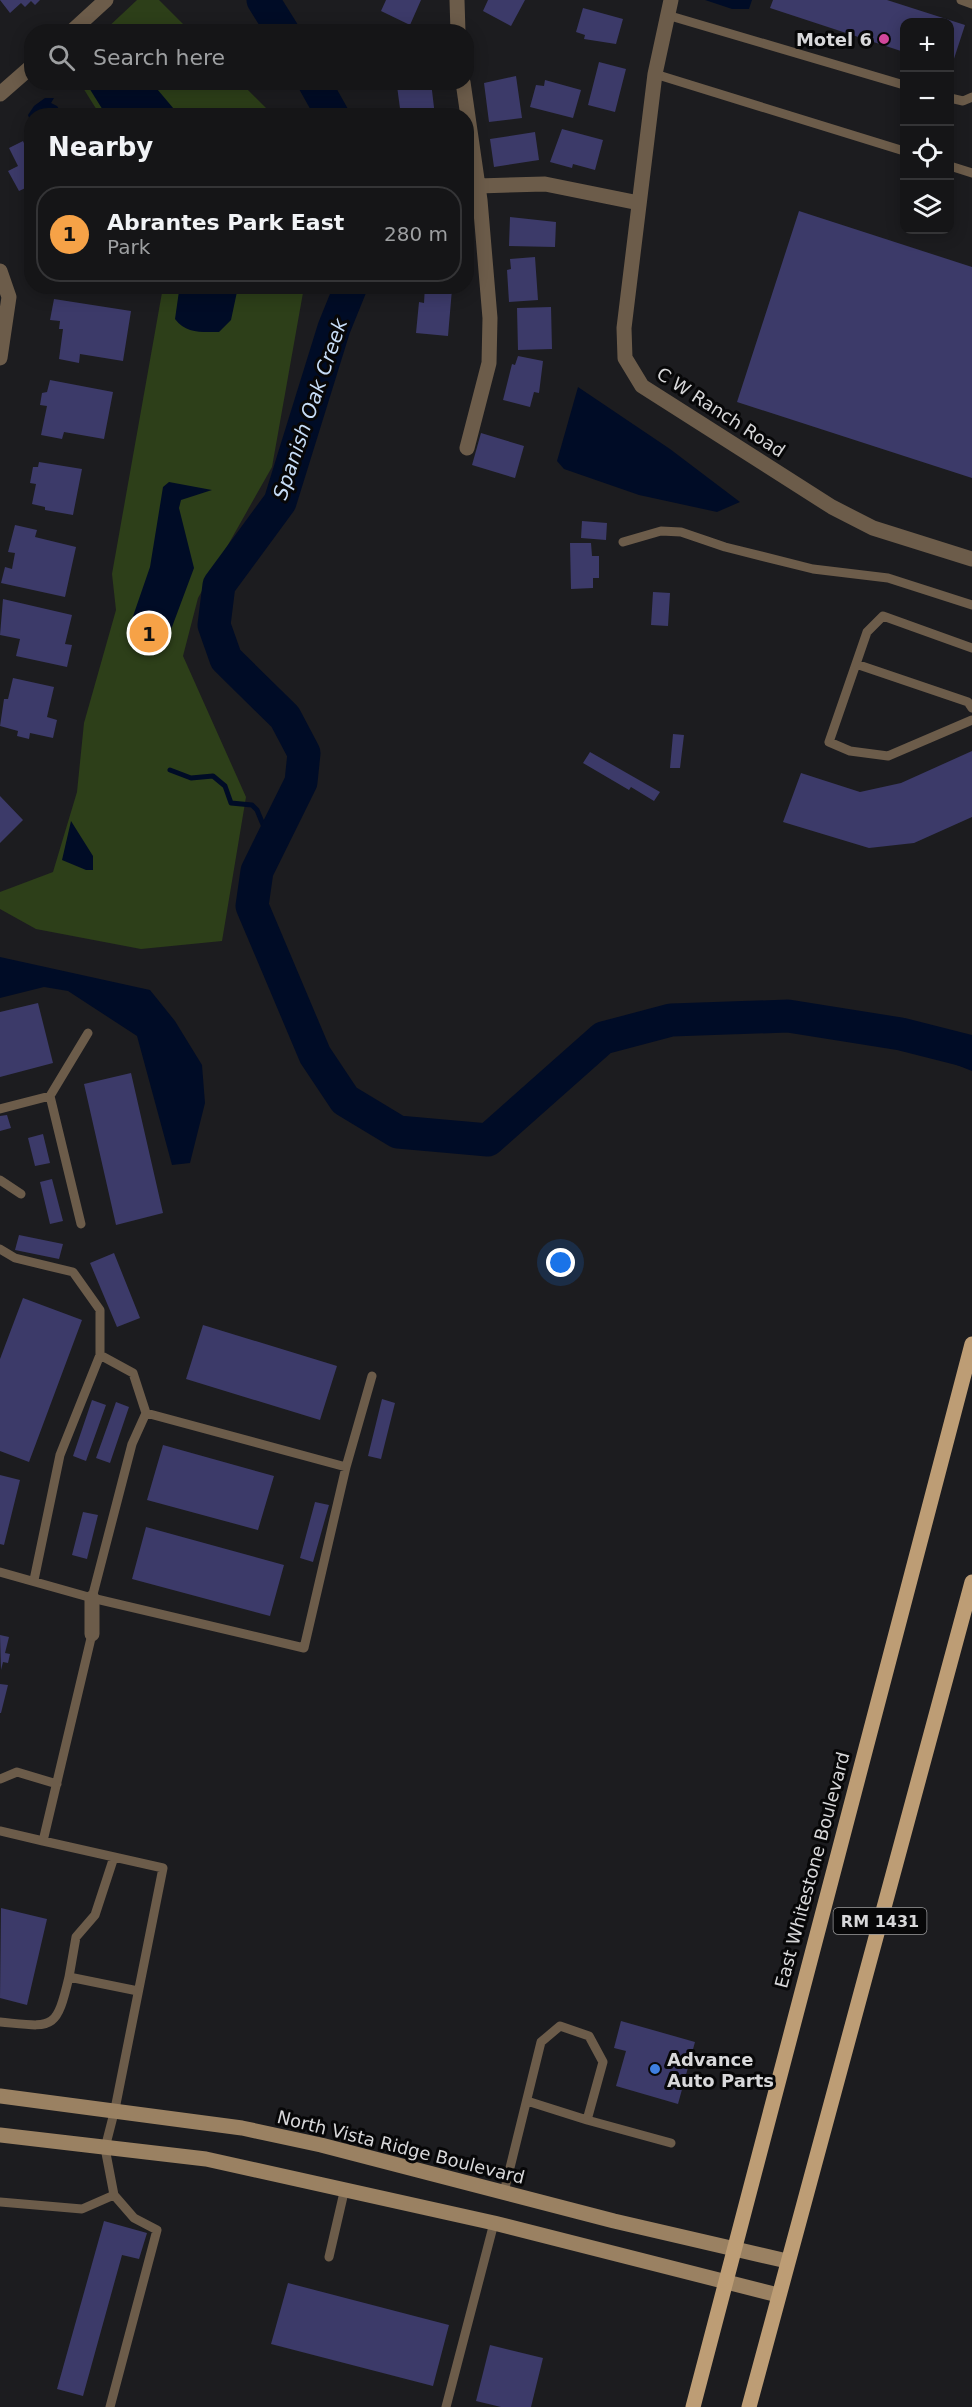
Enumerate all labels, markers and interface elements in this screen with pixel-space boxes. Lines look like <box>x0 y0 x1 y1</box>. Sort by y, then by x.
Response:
map controls <box>900 18 954 234</box>
button: + <box>900 18 954 72</box>
search box <box>24 24 474 90</box>
place label: Motel 6 <box>796 29 872 50</box>
marker: Motel 6 <box>877 32 891 46</box>
icon: search <box>45 41 78 74</box>
text: Search here <box>93 45 225 70</box>
button: − <box>900 72 954 126</box>
button: locate <box>900 126 954 180</box>
text: Nearby <box>48 132 153 162</box>
button: layers <box>900 180 954 234</box>
text: Abrantes Park East <box>107 210 344 235</box>
text: 1 <box>63 222 76 246</box>
text: 280 m <box>384 222 448 246</box>
text: Park <box>107 235 150 259</box>
water label: Spanish Oak Creek <box>268 314 353 503</box>
street label: C W Ranch Road <box>653 363 789 461</box>
pin: 1 <box>130 610 168 656</box>
your location <box>546 1248 575 1277</box>
street label: East Whitestone Boulevard <box>770 1750 854 1990</box>
road number: RM 1431 <box>834 1908 926 1934</box>
place label: Advance Auto Parts <box>667 2049 774 2091</box>
marker: Advance Auto Parts <box>648 2062 662 2076</box>
street label: North Vista Ridge Boulevard <box>275 2106 527 2188</box>

